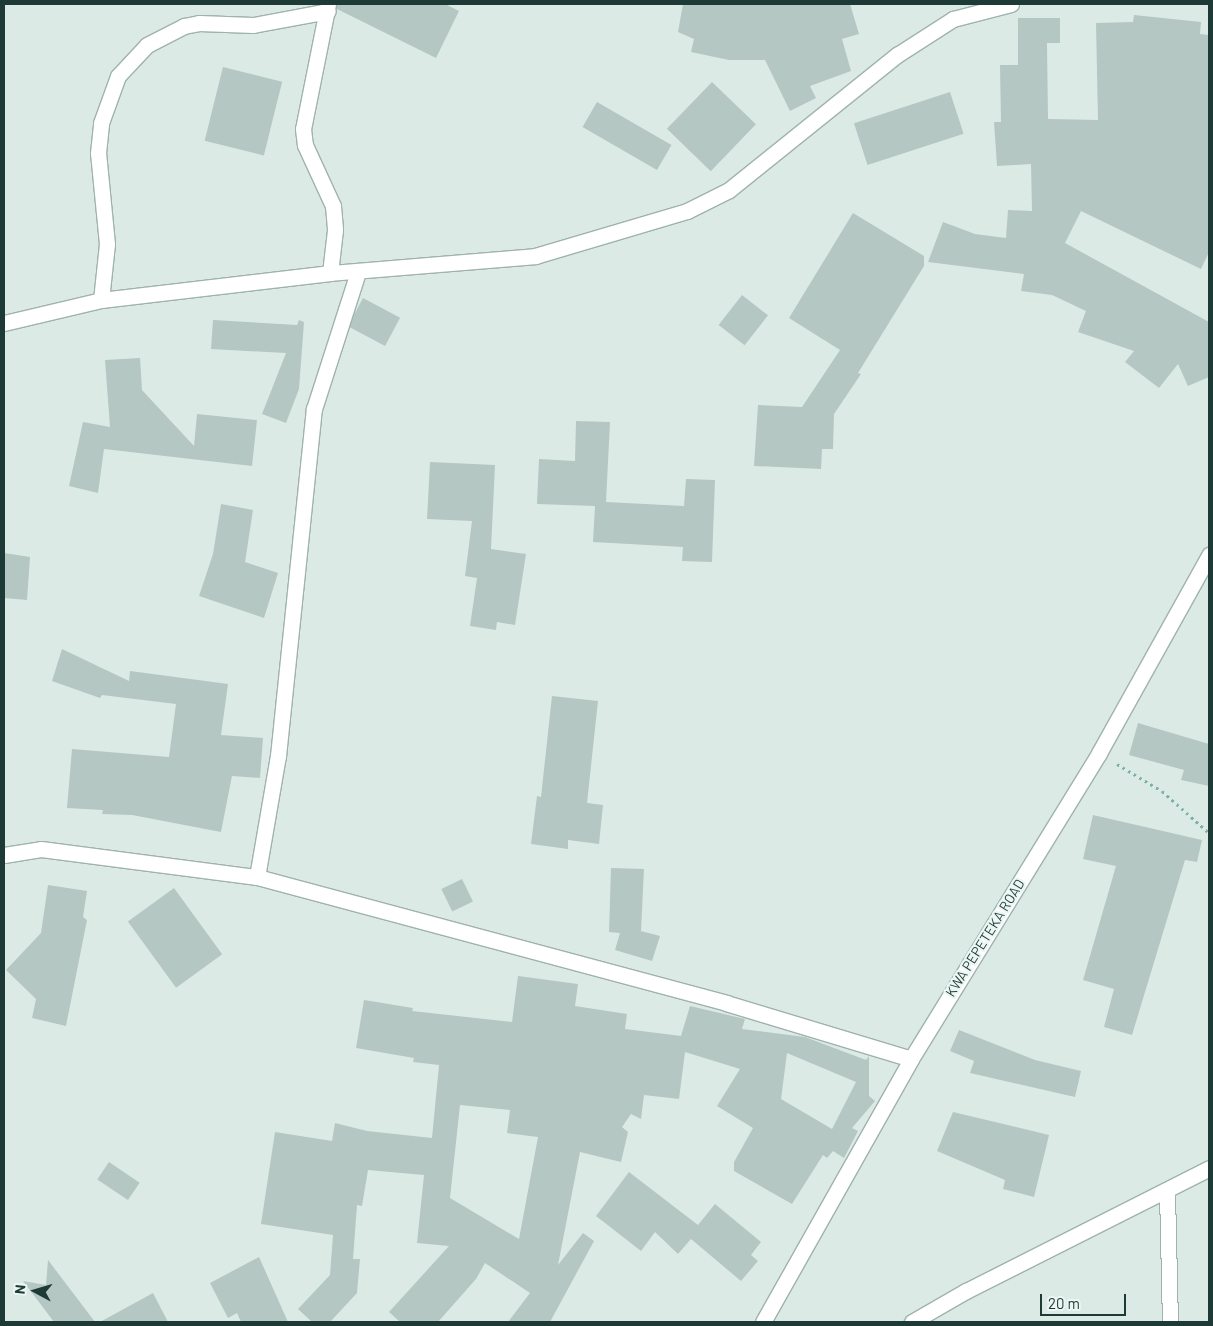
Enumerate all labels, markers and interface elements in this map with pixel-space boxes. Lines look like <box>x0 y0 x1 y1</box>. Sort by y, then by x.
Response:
street label: KWA PEPETEKA ROAD <box>942 876 1028 1000</box>
north arrow <box>10 1266 60 1316</box>
text: N <box>11 1284 29 1295</box>
scale bar <box>1043 1284 1129 1316</box>
text: 20 m <box>1048 1294 1080 1312</box>

